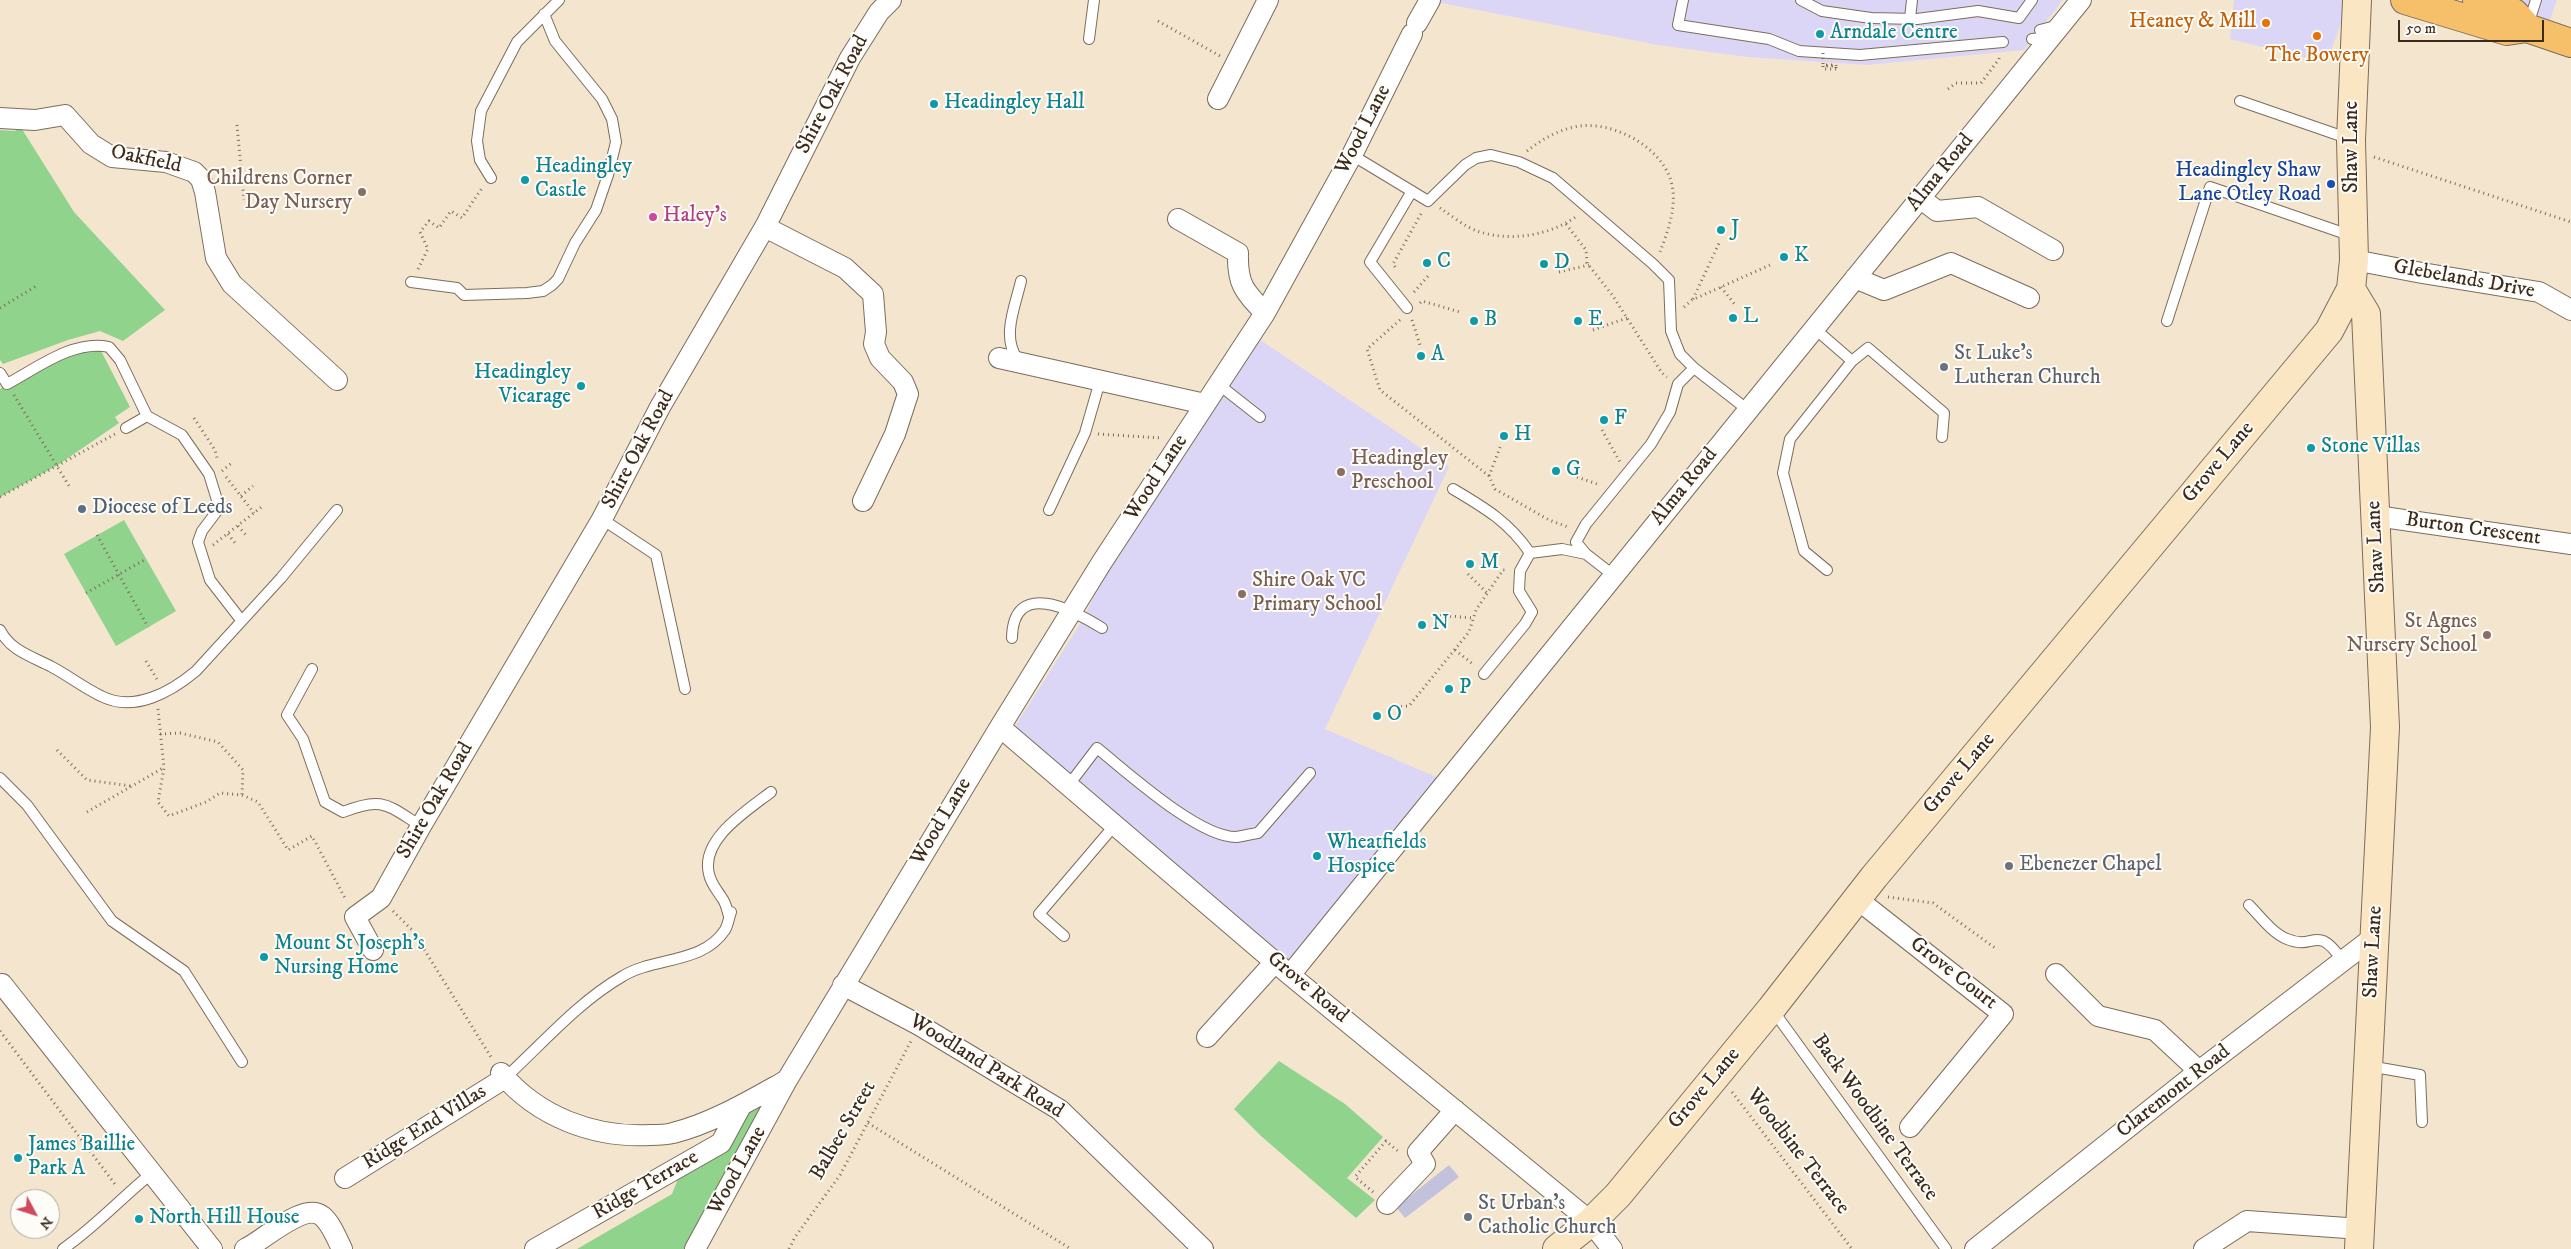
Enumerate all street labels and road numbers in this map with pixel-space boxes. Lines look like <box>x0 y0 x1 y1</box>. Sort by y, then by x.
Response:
street label: Shire Oak Road <box>791 31 875 159</box>
street label: Wood Lane <box>1331 81 1397 179</box>
street label: Shaw Lane <box>2340 101 2366 193</box>
street label: Alma Road <box>1902 129 1980 217</box>
street label: Oakfield <box>108 140 184 180</box>
street label: Glebelands Drive <box>2391 255 2537 305</box>
street label: Shire Oak Road <box>597 386 681 514</box>
street label: Grove Lane <box>2178 417 2260 509</box>
street label: Wood Lane <box>1120 430 1194 526</box>
street label: Alma Road <box>1646 443 1724 531</box>
street label: Shaw Lane <box>2362 500 2392 594</box>
street label: Burton Crescent <box>2404 508 2542 552</box>
street label: Grove Lane <box>1919 728 2001 820</box>
street label: Shire Oak Road <box>392 738 480 864</box>
street label: Wood Lane <box>906 774 978 870</box>
street label: Shaw Lane <box>2359 905 2389 999</box>
street label: Grove Court <box>1904 932 2002 1016</box>
street label: Grove Road <box>1261 947 1353 1029</box>
street label: Woodland Park Road <box>904 1009 1068 1125</box>
street label: Back Woodbine Terrace <box>1805 1030 1943 1206</box>
street label: Claremont Road <box>2112 1040 2236 1144</box>
street label: Grove Lane <box>1664 1043 1746 1135</box>
street label: Balbec Street <box>806 1077 882 1185</box>
street label: Ridge End Villas <box>358 1080 492 1176</box>
street label: Woodbine Terrace <box>1740 1084 1854 1220</box>
street label: Wood Lane <box>703 1122 773 1220</box>
street label: Ridge Terrace <box>589 1146 703 1226</box>

